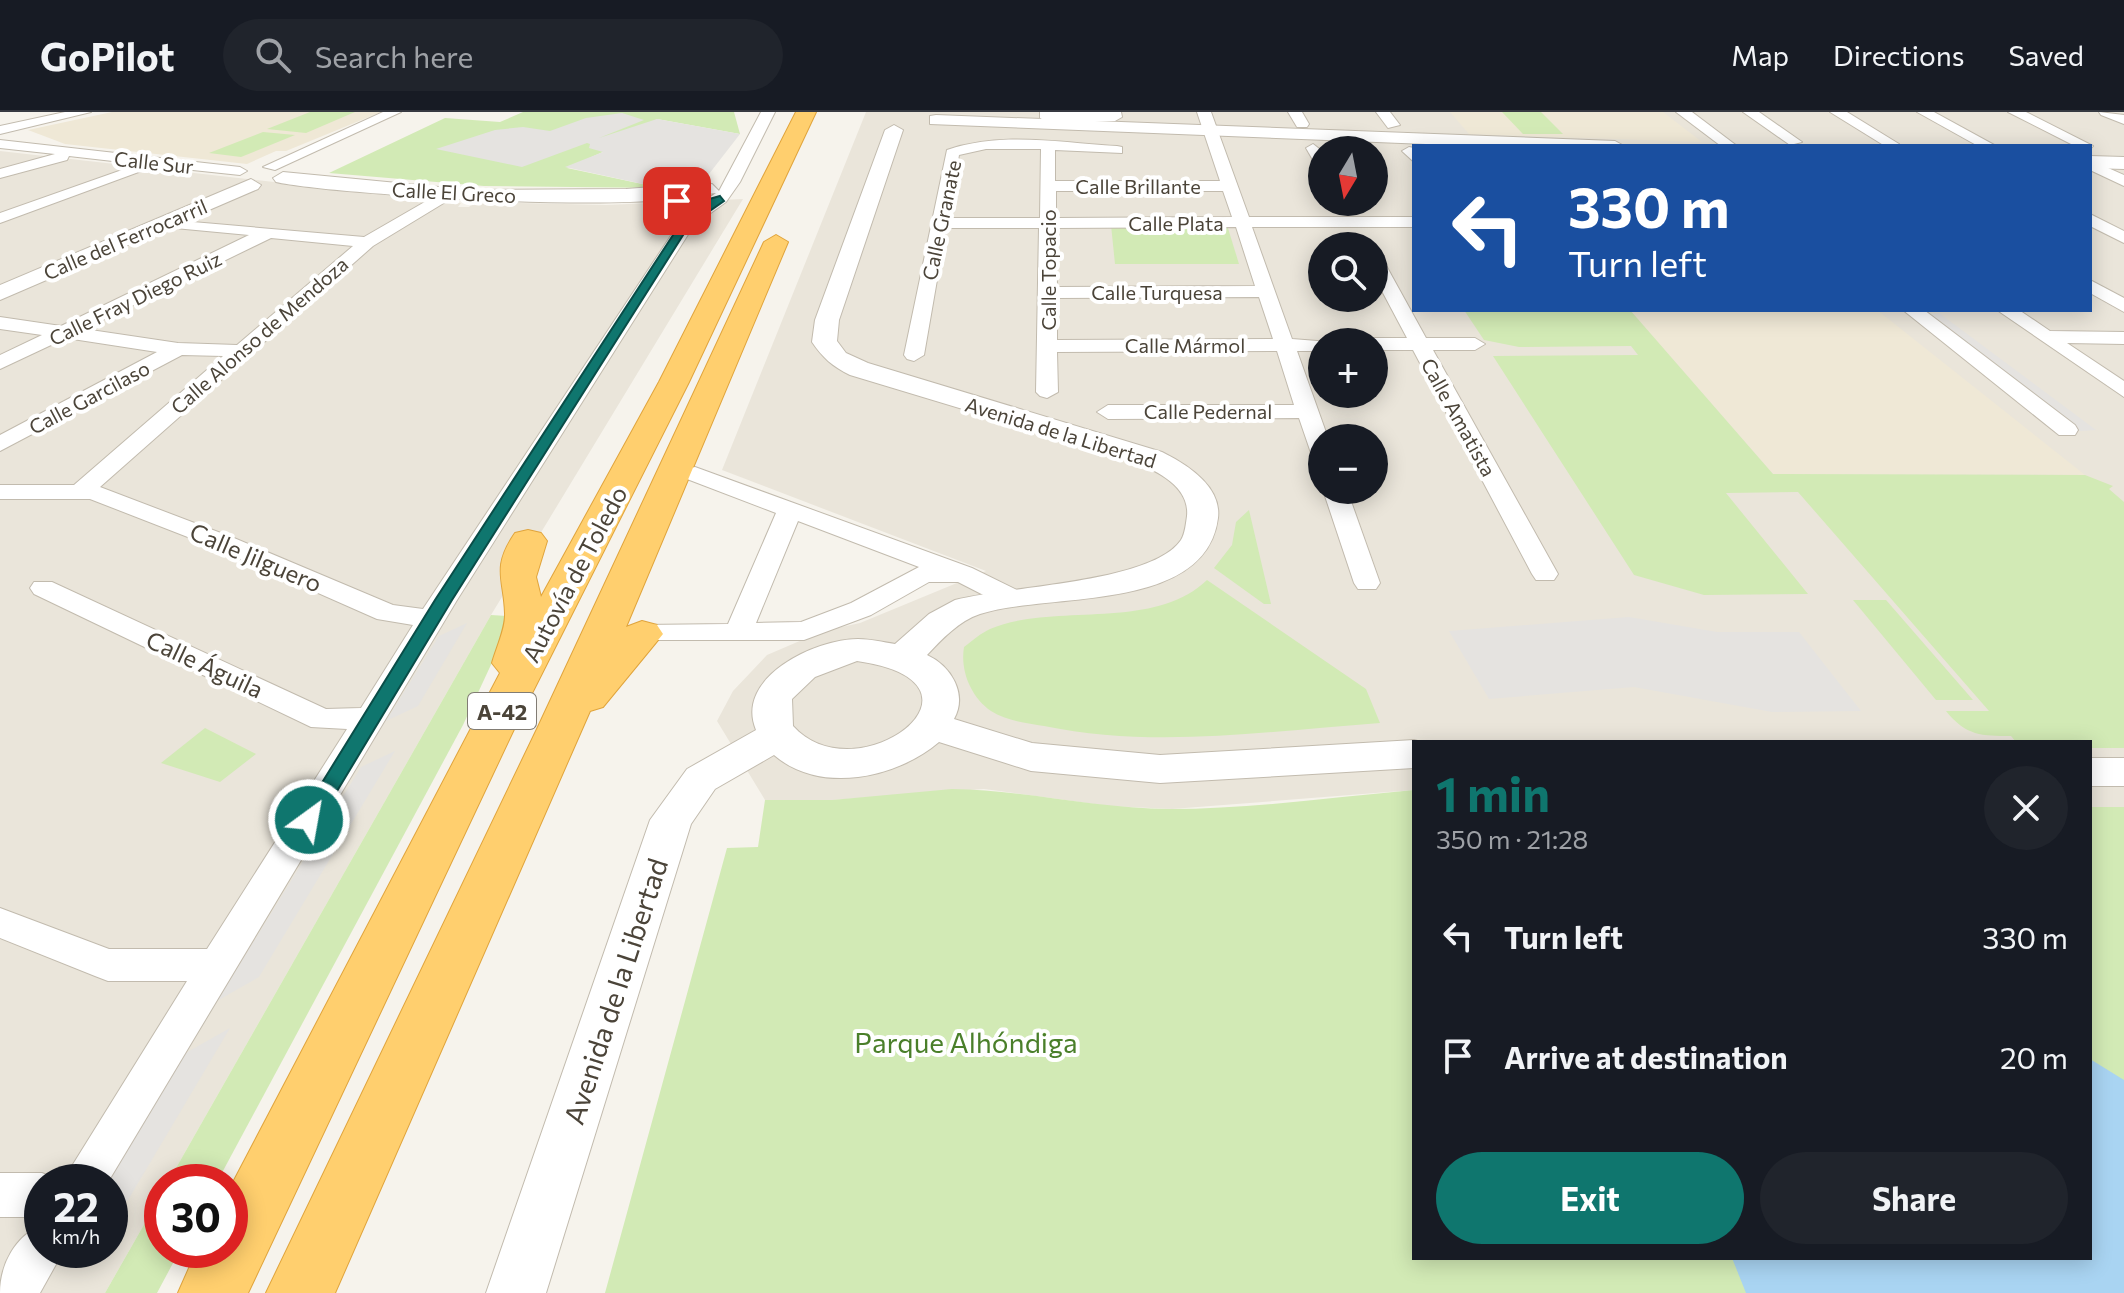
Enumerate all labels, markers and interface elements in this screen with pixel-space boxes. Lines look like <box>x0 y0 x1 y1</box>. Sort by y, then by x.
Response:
search box <box>223 19 783 91</box>
text: GoPilot <box>40 32 175 79</box>
icon: search <box>251 33 295 77</box>
text: Search here <box>315 37 473 74</box>
text: Map <box>1731 38 1789 72</box>
text: Directions <box>1833 38 1964 72</box>
text: Saved <box>2008 38 2084 72</box>
north arrow <box>1308 136 1388 216</box>
map controls <box>1308 136 1388 504</box>
street label: Calle Sur <box>113 146 195 178</box>
street label: Calle Granate <box>917 158 965 282</box>
pin <box>643 167 711 235</box>
text: 330 m <box>1568 171 1730 240</box>
street label: Calle Brillante <box>1075 174 1201 198</box>
icon: left <box>1436 176 1540 280</box>
street label: Calle El Greco <box>391 177 517 207</box>
icon: arrive <box>655 179 699 223</box>
street label: Calle del Ferrocarril <box>40 194 210 284</box>
street label: Calle Topacio <box>1036 209 1060 331</box>
street label: Calle Plata <box>1128 211 1224 235</box>
button: search <box>1308 232 1388 312</box>
text: Turn left <box>1568 240 1707 284</box>
street label: Calle Fray Diego Ruiz <box>45 246 225 350</box>
street label: Calle Alonso de Mendoza <box>166 252 352 418</box>
street label: Calle Turquesa <box>1091 280 1223 304</box>
button: + <box>1308 328 1388 408</box>
street label: Calle Mármol <box>1125 333 1245 357</box>
street label: Calle Amatista <box>1417 354 1501 480</box>
street label: Calle Garcilaso <box>25 355 153 439</box>
street label: Avenida de la Libertad <box>963 392 1159 472</box>
street label: Calle Pedernal <box>1144 399 1272 423</box>
button: − <box>1308 424 1388 504</box>
street label: Autovía de Toledo <box>515 481 633 667</box>
street label: Calle Jilguero <box>186 516 326 598</box>
street label: Calle Águila <box>142 624 268 704</box>
road number: A-42 <box>468 693 536 729</box>
text: 1 min <box>1436 763 1550 822</box>
button: close <box>1984 766 2068 850</box>
position arrow <box>267 778 351 862</box>
text: 350 m · 21:28 <box>1436 823 1588 854</box>
street label: Avenida de la Libertad <box>556 854 674 1128</box>
icon: left <box>1436 914 1480 958</box>
text: Turn left <box>1504 918 1623 955</box>
text: 330 m <box>1982 918 2068 955</box>
park label: Parque Alhóndiga <box>854 1025 1078 1059</box>
icon: arrive <box>1436 1034 1480 1078</box>
text: Arrive at destination <box>1504 1038 1788 1075</box>
text: 20 m <box>2000 1038 2068 1075</box>
button: Exit <box>1436 1152 1744 1244</box>
button: Share <box>1760 1152 2068 1244</box>
speed limit sign: 30 <box>144 1164 248 1268</box>
text: 22 <box>53 1181 99 1230</box>
text: km/h <box>52 1224 100 1248</box>

